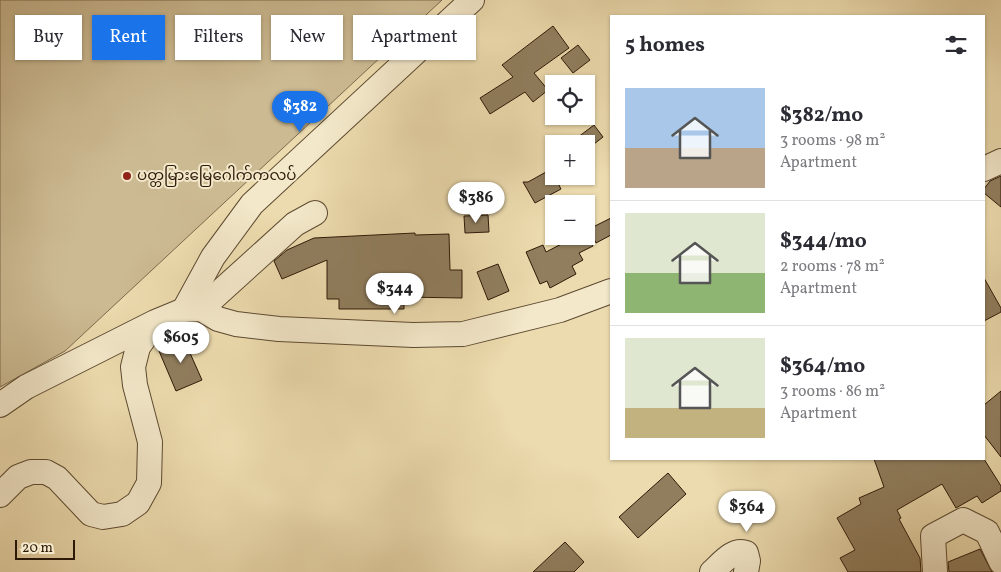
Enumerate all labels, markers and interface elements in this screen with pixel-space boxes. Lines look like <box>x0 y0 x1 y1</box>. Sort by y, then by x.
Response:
chip: Buy <box>15 15 82 60</box>
chip: Rent <box>92 15 165 60</box>
chip: Filters <box>175 15 261 60</box>
chip: New <box>271 15 343 60</box>
chip: Apartment <box>353 15 476 60</box>
text: 5 homes <box>625 31 705 60</box>
icon: filters <box>942 31 970 59</box>
map controls <box>545 75 595 245</box>
button: locate <box>545 75 595 125</box>
pin: $382 <box>270 90 330 133</box>
text: $382 <box>283 96 317 118</box>
text: $382/mo <box>780 101 863 130</box>
icon: home <box>665 108 725 168</box>
text: 3 rooms · 98 m² <box>780 130 885 152</box>
button: + <box>545 135 595 185</box>
text: Apartment <box>780 152 857 174</box>
place label: ပတ္တမြားမြေဂေါက်ကလပ် <box>137 165 296 187</box>
marker: ပတ္တမြားမြေဂေါက်ကလပ် <box>121 170 133 182</box>
pin: $386 <box>446 182 506 224</box>
text: $386 <box>459 187 493 209</box>
button: − <box>545 195 595 245</box>
text: $344/mo <box>780 227 867 256</box>
icon: home <box>665 233 725 293</box>
text: 2 rooms · 78 m² <box>780 256 885 278</box>
pin: $344 <box>365 272 425 315</box>
text: $344 <box>377 278 413 300</box>
text: Apartment <box>780 278 857 300</box>
pin: $605 <box>151 322 211 364</box>
text: $605 <box>163 327 199 349</box>
text: $364/mo <box>780 352 865 381</box>
icon: home <box>665 358 725 418</box>
text: 3 rooms · 86 m² <box>780 381 885 403</box>
text: Apartment <box>780 403 857 425</box>
pin: $364 <box>717 490 777 533</box>
text: $364 <box>729 496 765 518</box>
scale bar <box>15 537 75 560</box>
text: 20 m <box>22 539 53 558</box>

